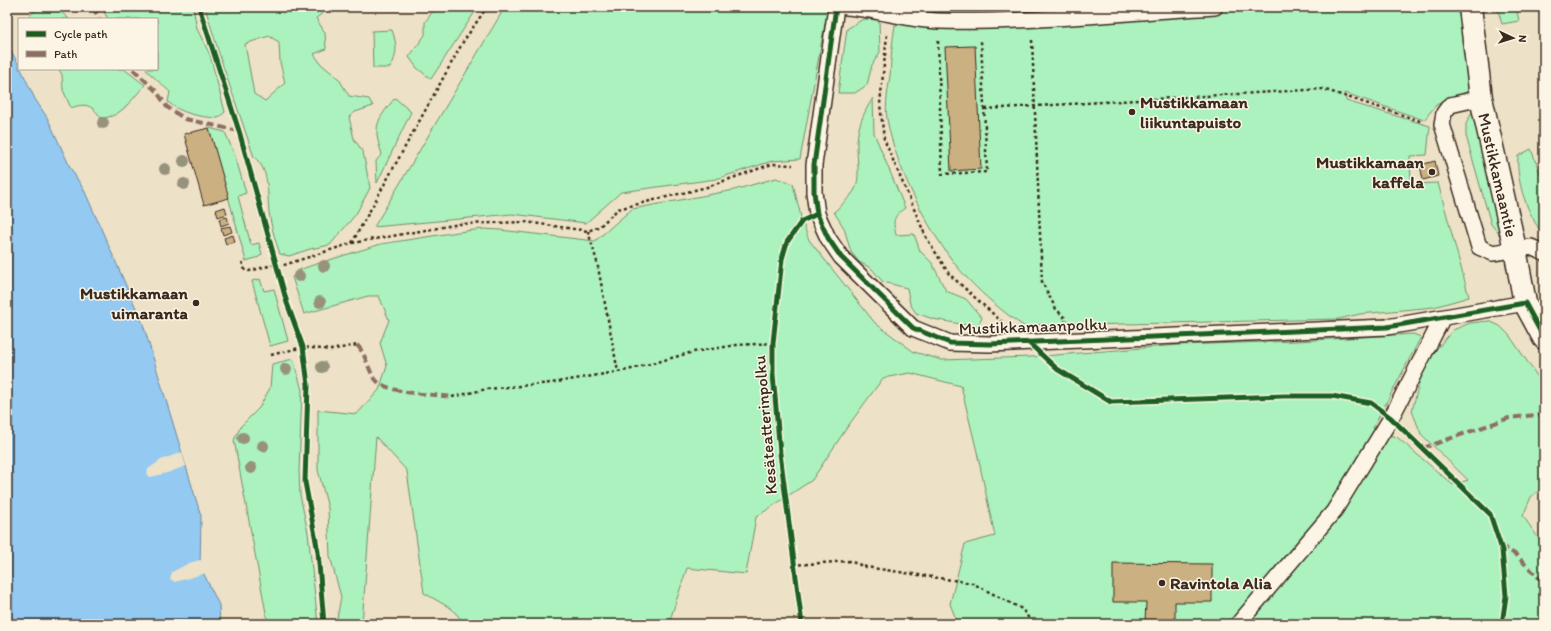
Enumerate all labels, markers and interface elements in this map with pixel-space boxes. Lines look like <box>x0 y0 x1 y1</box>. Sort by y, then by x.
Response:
legend <box>18 18 158 70</box>
north arrow <box>1493 18 1533 58</box>
text: Cycle path <box>54 27 108 41</box>
text: N <box>1516 34 1529 43</box>
text: Path <box>54 47 77 61</box>
place label: Mustikkamaan liikuntapuisto <box>1140 92 1248 133</box>
marker: Mustikkamaan liikuntapuisto <box>1127 107 1137 117</box>
street label: Mustikkamaantie <box>1474 111 1522 239</box>
place label: Mustikkamaan kaffela <box>1316 152 1424 192</box>
marker: Mustikkamaan kaffela <box>1427 167 1437 177</box>
place label: Mustikkamaan uimaranta <box>80 283 189 323</box>
marker: Mustikkamaan uimaranta <box>191 298 201 308</box>
street label: Mustikkamaanpolku <box>958 313 1108 339</box>
street label: Kesäteatterinpolku <box>749 354 781 495</box>
place label: Ravintola Alia <box>1170 573 1272 593</box>
marker: Ravintola Alia <box>1157 578 1167 588</box>

